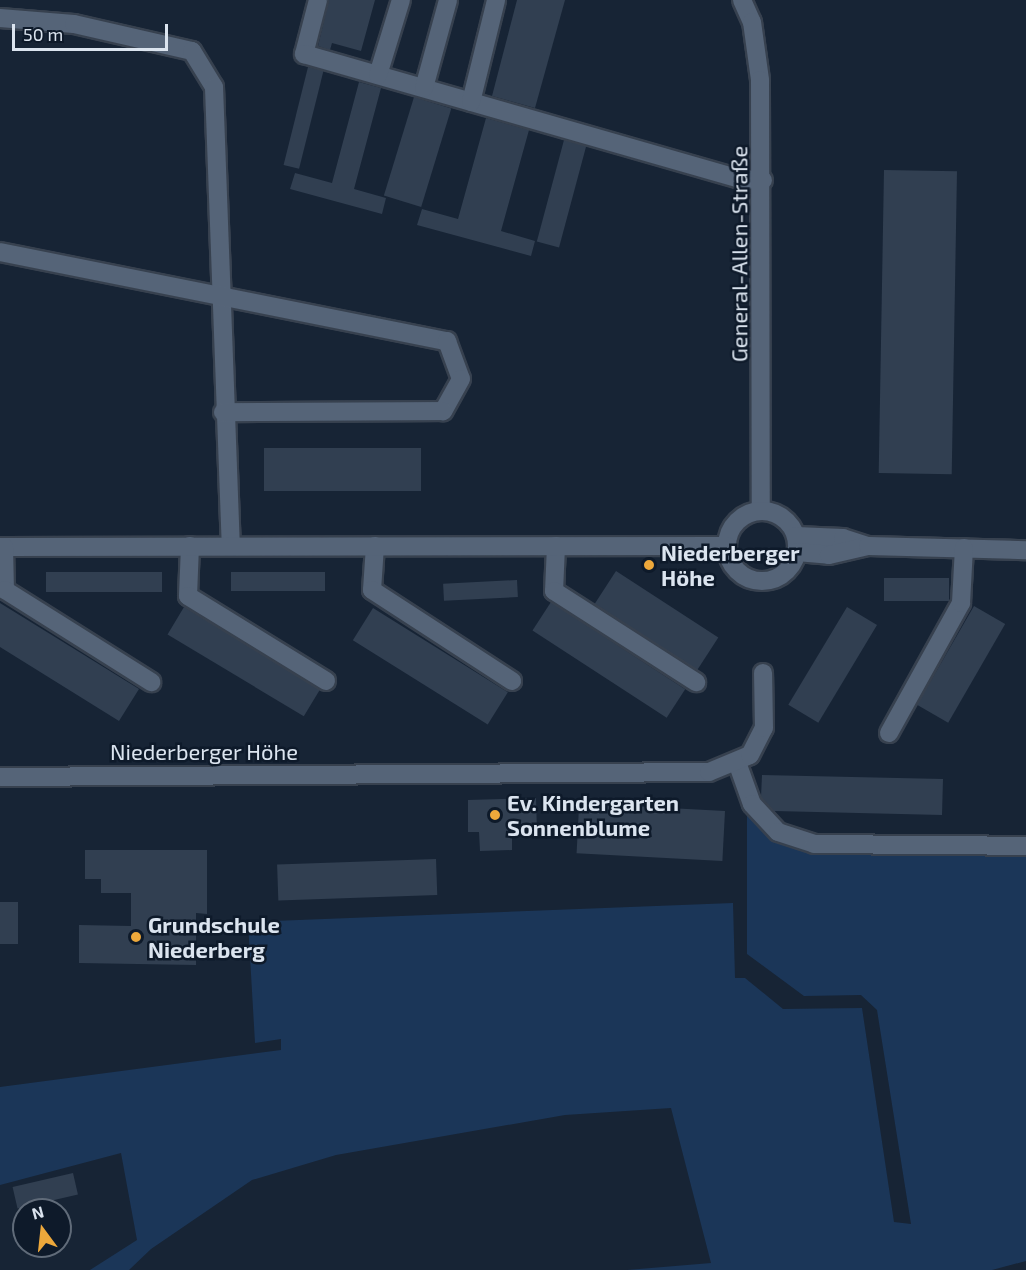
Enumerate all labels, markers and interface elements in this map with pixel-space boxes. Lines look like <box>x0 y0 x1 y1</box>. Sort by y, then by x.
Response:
scale bar <box>15 12 171 50</box>
text: 50 m <box>23 23 63 45</box>
street label: General-Allen-Straße <box>726 146 752 362</box>
place label: Niederberger Höhe <box>661 539 800 590</box>
marker: Niederberger Höhe <box>642 558 656 572</box>
street label: Niederberger Höhe <box>110 739 298 765</box>
place label: Ev. Kindergarten Sonnenblume <box>507 789 679 840</box>
marker: Ev. Kindergarten Sonnenblume <box>488 808 502 822</box>
place label: Grundschule Niederberg <box>148 911 280 962</box>
marker: Grundschule Niederberg <box>129 930 143 944</box>
north arrow <box>12 1198 72 1258</box>
text: N <box>30 1201 46 1223</box>

